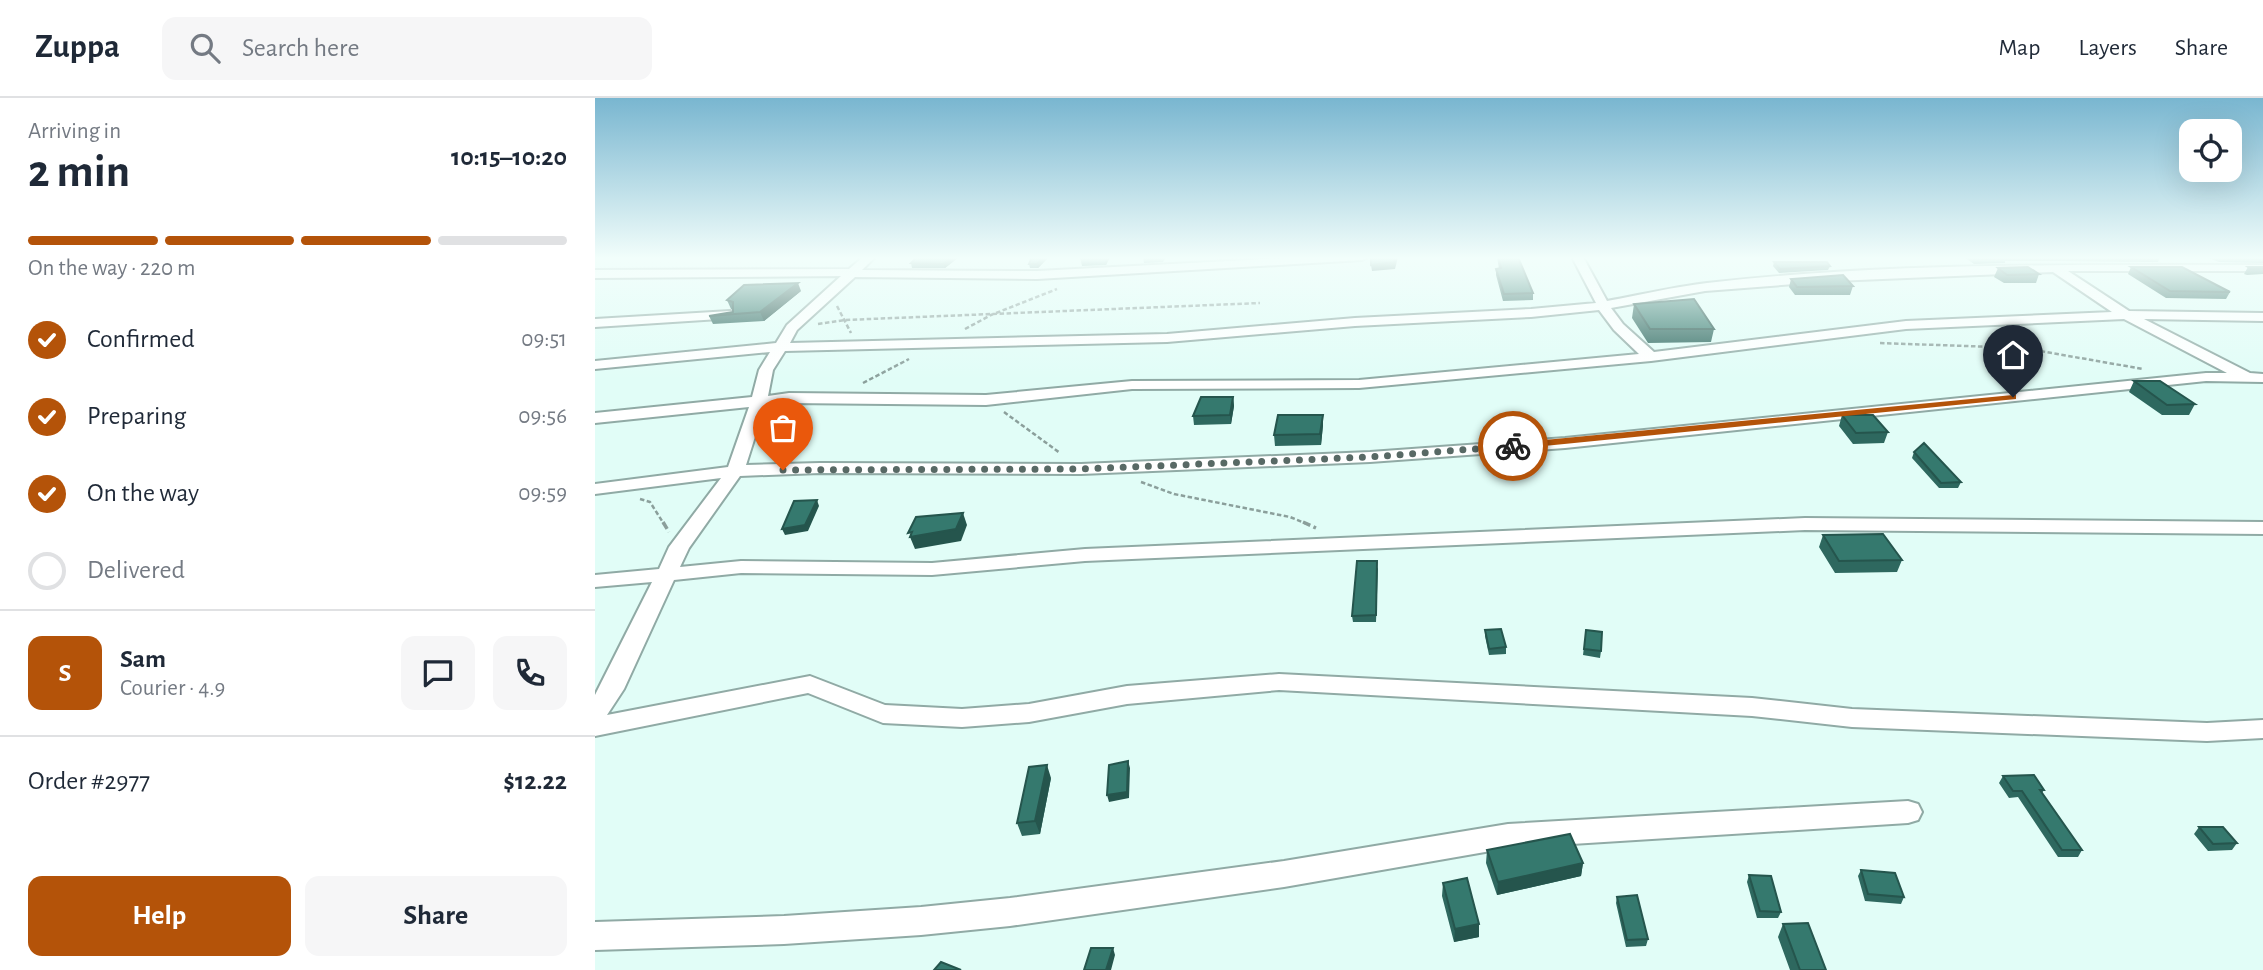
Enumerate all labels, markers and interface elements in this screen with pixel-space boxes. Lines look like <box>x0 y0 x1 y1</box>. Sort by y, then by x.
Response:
search box <box>162 17 652 80</box>
icon: search <box>186 29 224 67</box>
text: Zuppa <box>35 31 120 64</box>
text: Search here <box>242 35 359 61</box>
text: Map <box>1998 36 2040 60</box>
text: Layers <box>2078 36 2137 60</box>
text: Share <box>2175 36 2228 60</box>
map controls <box>2179 119 2242 182</box>
button: locate <box>2179 119 2242 182</box>
text: Arriving in <box>28 120 121 143</box>
text: 10:15–10:20 <box>451 144 567 170</box>
text: 2 min <box>28 149 130 195</box>
text: On the way · 220 m <box>28 257 195 280</box>
icon: check <box>28 321 66 359</box>
pin <box>1983 325 2043 397</box>
text: Confirmed <box>87 326 195 352</box>
text: 09:51 <box>521 328 567 351</box>
icon: home <box>1994 336 2032 374</box>
icon: check <box>28 398 66 436</box>
pin <box>753 398 813 470</box>
text: Preparing <box>87 403 186 429</box>
text: 09:56 <box>518 405 567 428</box>
icon: bag <box>764 409 802 447</box>
courier <box>1478 411 1548 481</box>
icon: bike <box>1494 427 1532 465</box>
icon: check <box>28 475 66 513</box>
text: On the way <box>87 480 199 506</box>
text: 09:59 <box>518 482 567 505</box>
text: Delivered <box>87 557 185 583</box>
button: chat <box>401 636 475 710</box>
button: phone <box>493 636 567 710</box>
text: Sam <box>120 646 166 672</box>
text: S <box>59 660 71 686</box>
text: Courier · 4.9 <box>120 677 225 700</box>
text: Order #2977 <box>28 768 150 794</box>
text: $12.22 <box>503 768 567 794</box>
button: Help <box>28 876 291 956</box>
button: Share <box>305 876 567 956</box>

